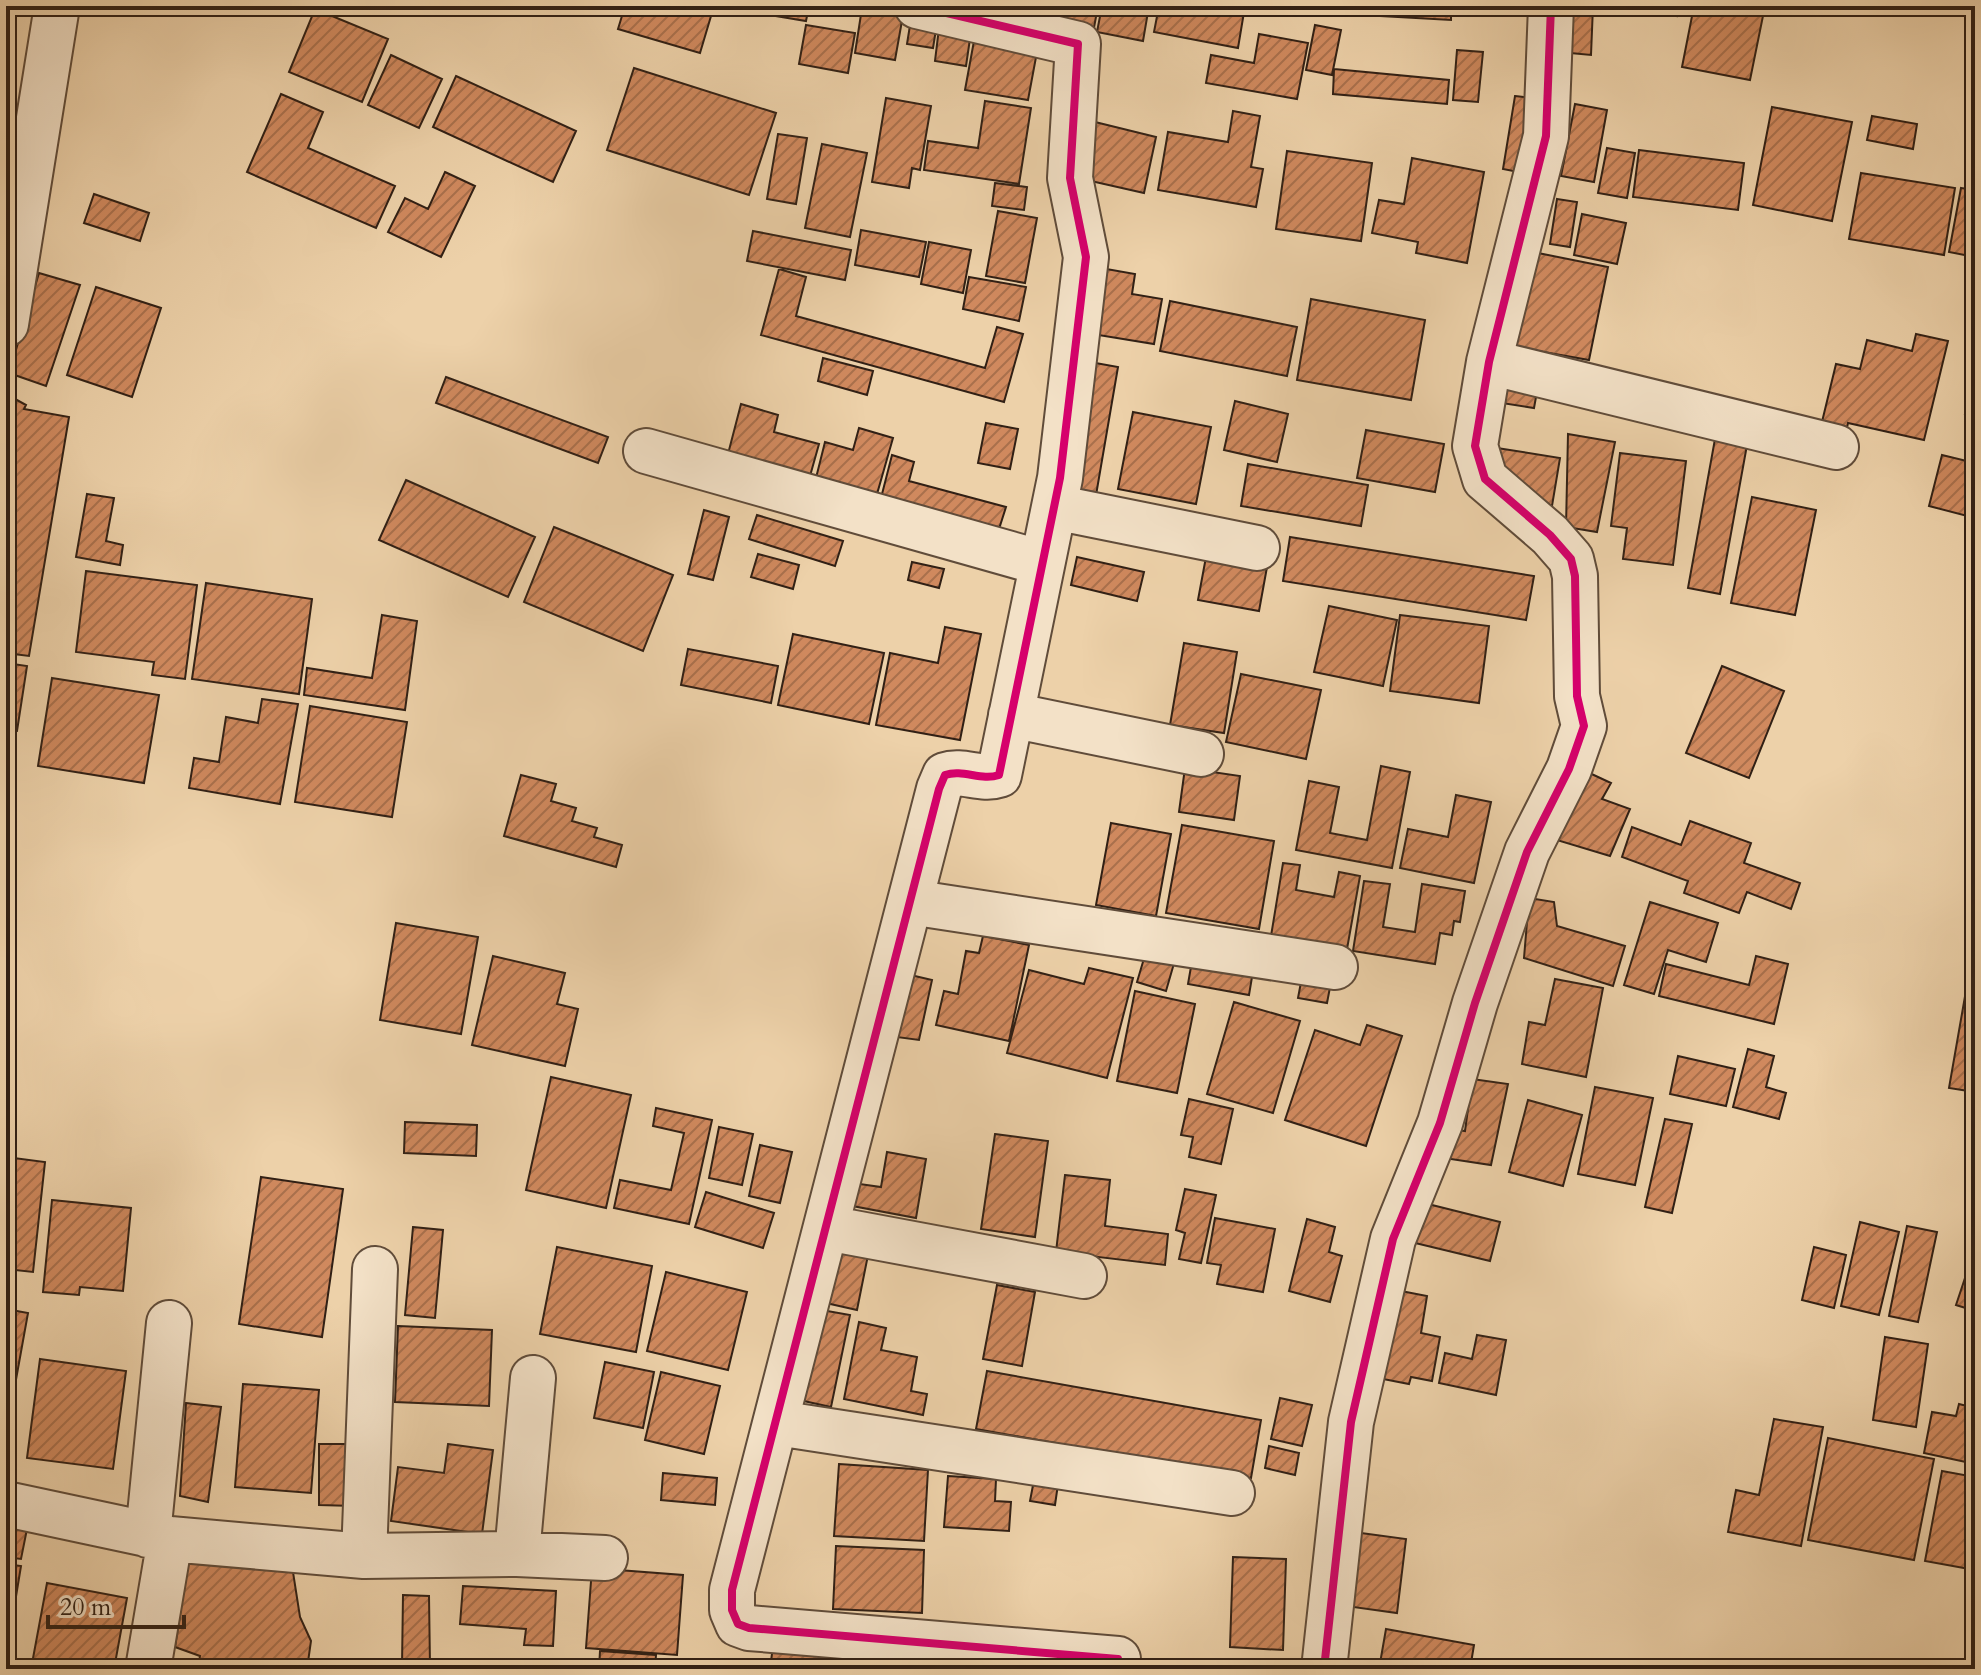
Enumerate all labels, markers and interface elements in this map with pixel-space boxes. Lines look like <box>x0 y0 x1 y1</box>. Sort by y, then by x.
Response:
scale bar <box>48 1579 184 1629</box>
text: 20 m <box>60 1591 112 1624</box>

